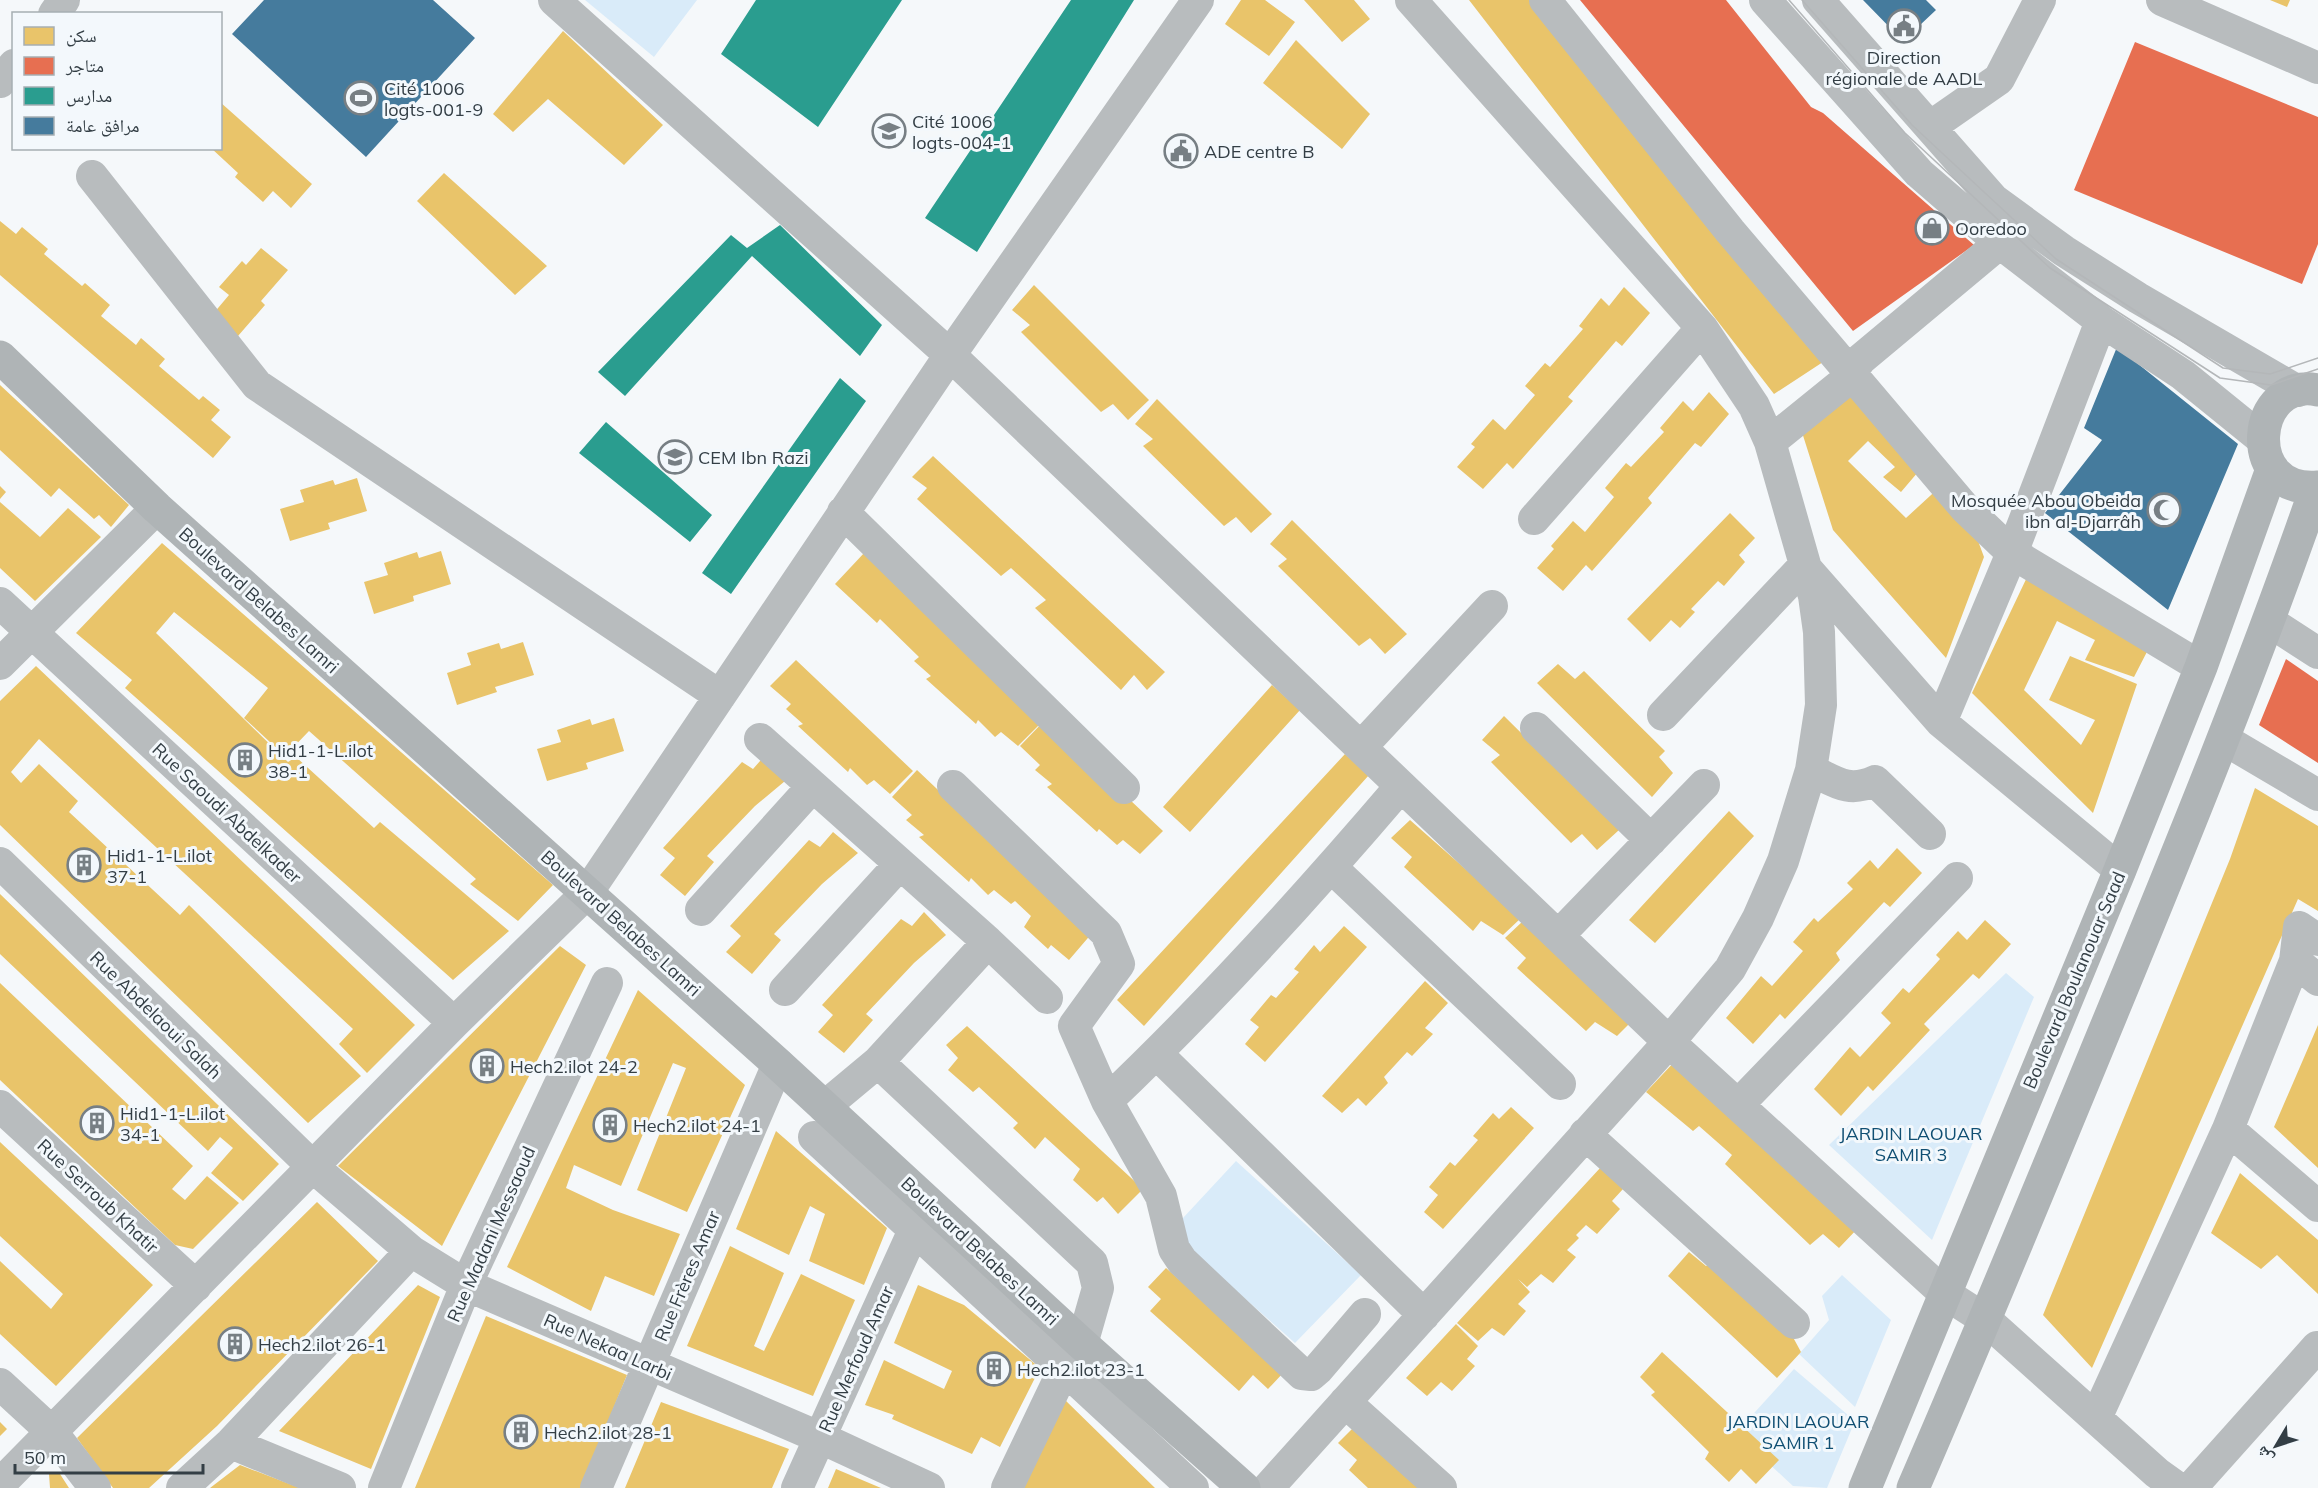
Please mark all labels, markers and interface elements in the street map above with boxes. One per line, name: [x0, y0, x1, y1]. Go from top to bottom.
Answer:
public building icon: Direction régionale de AADL: [1886, 8, 1922, 44]
legend: [12, 12, 222, 150]
text: سكن: [66, 24, 97, 47]
place label: Direction régionale de AADL: [1826, 46, 1983, 90]
text: متاجر: [65, 54, 104, 77]
place label: Cité 1006 logts-001-9: [384, 77, 483, 121]
sports icon: Cité 1006 logts-001-9: [343, 80, 379, 116]
text: مدارس: [66, 84, 112, 107]
place label: Cité 1006 logts-004-1: [912, 110, 1011, 154]
school or university icon: Cité 1006 logts-004-1: [871, 113, 907, 149]
text: مرافق عامة: [66, 114, 140, 137]
public building icon: ADE centre B: [1163, 133, 1199, 169]
place label: ADE centre B: [1204, 140, 1314, 163]
shop icon: Ooredoo: [1914, 210, 1950, 246]
place label: Ooredoo: [1955, 217, 2027, 240]
school or university icon: CEM Ibn Razi: [657, 439, 693, 475]
place label: CEM Ibn Razi: [698, 446, 809, 469]
place label: Mosquée Abou Obeida ibn al-Djarrâh: [1951, 489, 2141, 533]
mosque icon: Mosquée Abou Obeida ibn al-Djarrâh: [2146, 492, 2182, 528]
street label: Boulevard Belabes Lamri: [174, 522, 344, 678]
street label: Rue Saoudi Abdelkader: [148, 738, 307, 888]
place label: Hid1-1-L.ilot 38-1: [268, 739, 373, 783]
building icon: Hid1-1-L.ilot 38-1: [227, 742, 263, 778]
place label: Hid1-1-L.ilot 37-1: [107, 844, 212, 888]
street label: Boulevard Belabes Lamri: [536, 845, 706, 1001]
building icon: Hid1-1-L.ilot 37-1: [66, 847, 102, 883]
street label: Boulevard Boulanouar Saad: [2018, 868, 2130, 1092]
street label: Rue Abdelaoui Salah: [85, 946, 227, 1084]
building icon: Hech2.ilot 24-2: [469, 1048, 505, 1084]
place label: Hech2.ilot 24-2: [510, 1055, 638, 1078]
place label: Hid1-1-L.ilot 34-1: [120, 1102, 225, 1146]
building icon: Hid1-1-L.ilot 34-1: [79, 1105, 115, 1141]
building icon: Hech2.ilot 24-1: [592, 1107, 628, 1143]
place label: Hech2.ilot 24-1: [633, 1114, 761, 1137]
park label: JARDIN LAOUAR SAMIR 3: [1840, 1122, 1982, 1166]
street label: Rue Serroub Khatir: [33, 1134, 164, 1258]
street label: Rue Madani Messaoud: [442, 1143, 540, 1325]
street label: Boulevard Belabes Lamri: [896, 1172, 1064, 1330]
street label: Rue Frères Amar: [649, 1207, 725, 1345]
street label: Rue Merfoud Amar: [813, 1282, 899, 1436]
street label: Rue Nekaa Larbi: [540, 1308, 676, 1386]
building icon: Hech2.ilot 26-1: [217, 1326, 253, 1362]
place label: Hech2.ilot 26-1: [258, 1333, 386, 1356]
building icon: Hech2.ilot 23-1: [976, 1351, 1012, 1387]
place label: Hech2.ilot 23-1: [1017, 1358, 1145, 1381]
park label: JARDIN LAOUAR SAMIR 1: [1727, 1410, 1869, 1454]
building icon: Hech2.ilot 28-1: [503, 1414, 539, 1450]
north arrow: [2246, 1416, 2306, 1476]
place label: Hech2.ilot 28-1: [544, 1421, 672, 1444]
scale bar: [15, 1437, 202, 1475]
text: ش: [2251, 1443, 2277, 1468]
text: 50 m: [24, 1446, 66, 1469]

